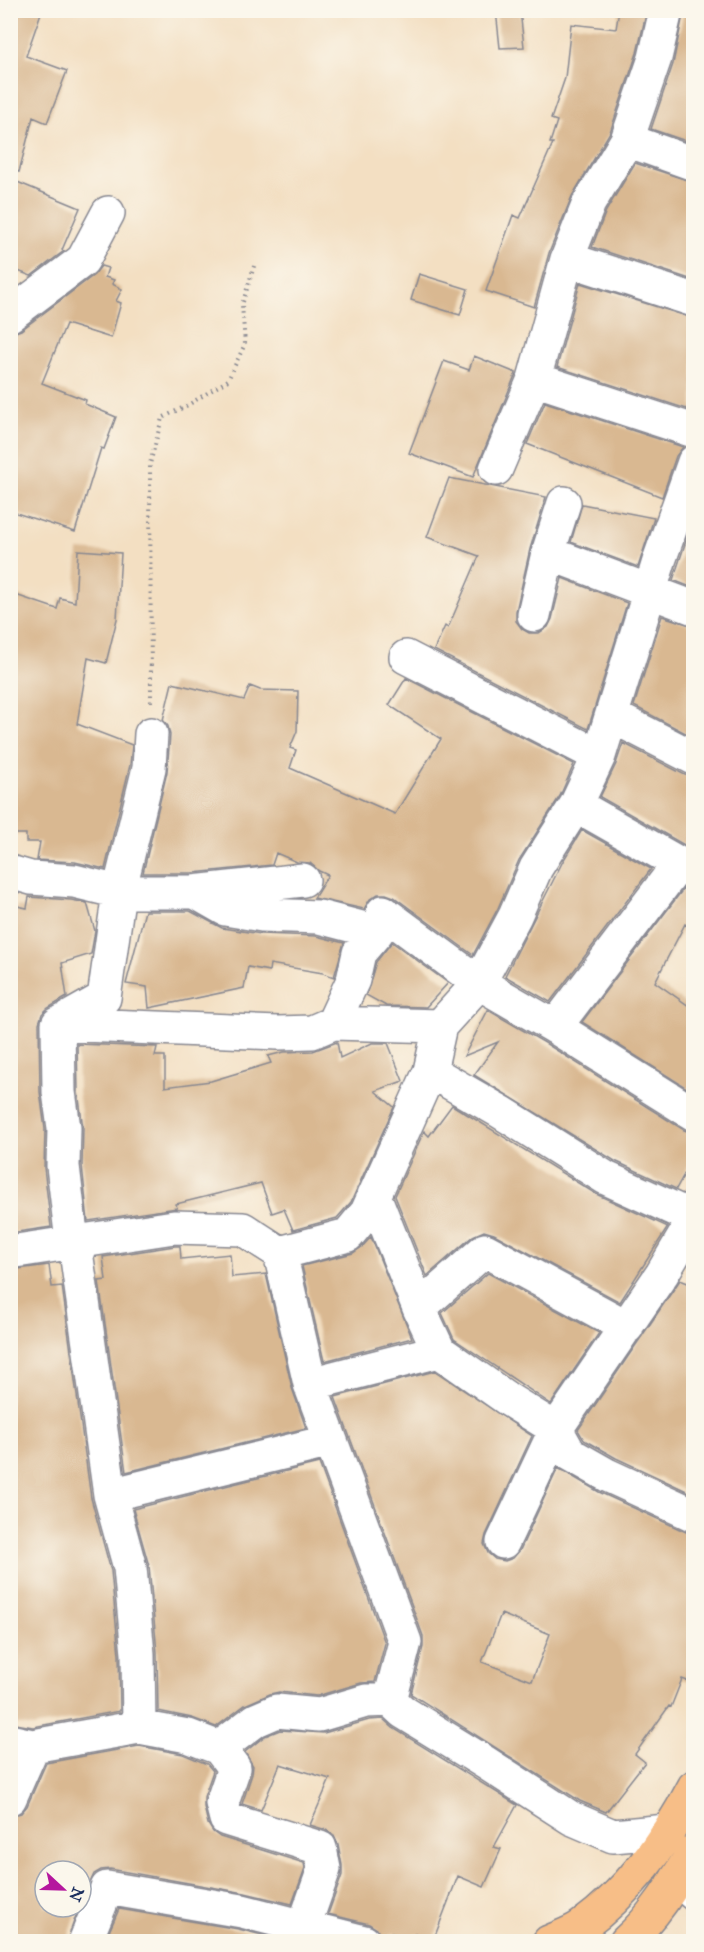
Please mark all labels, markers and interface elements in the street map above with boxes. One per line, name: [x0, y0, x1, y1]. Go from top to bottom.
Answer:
north arrow: [33, 1859, 93, 1919]
text: N: [65, 1885, 88, 1905]

